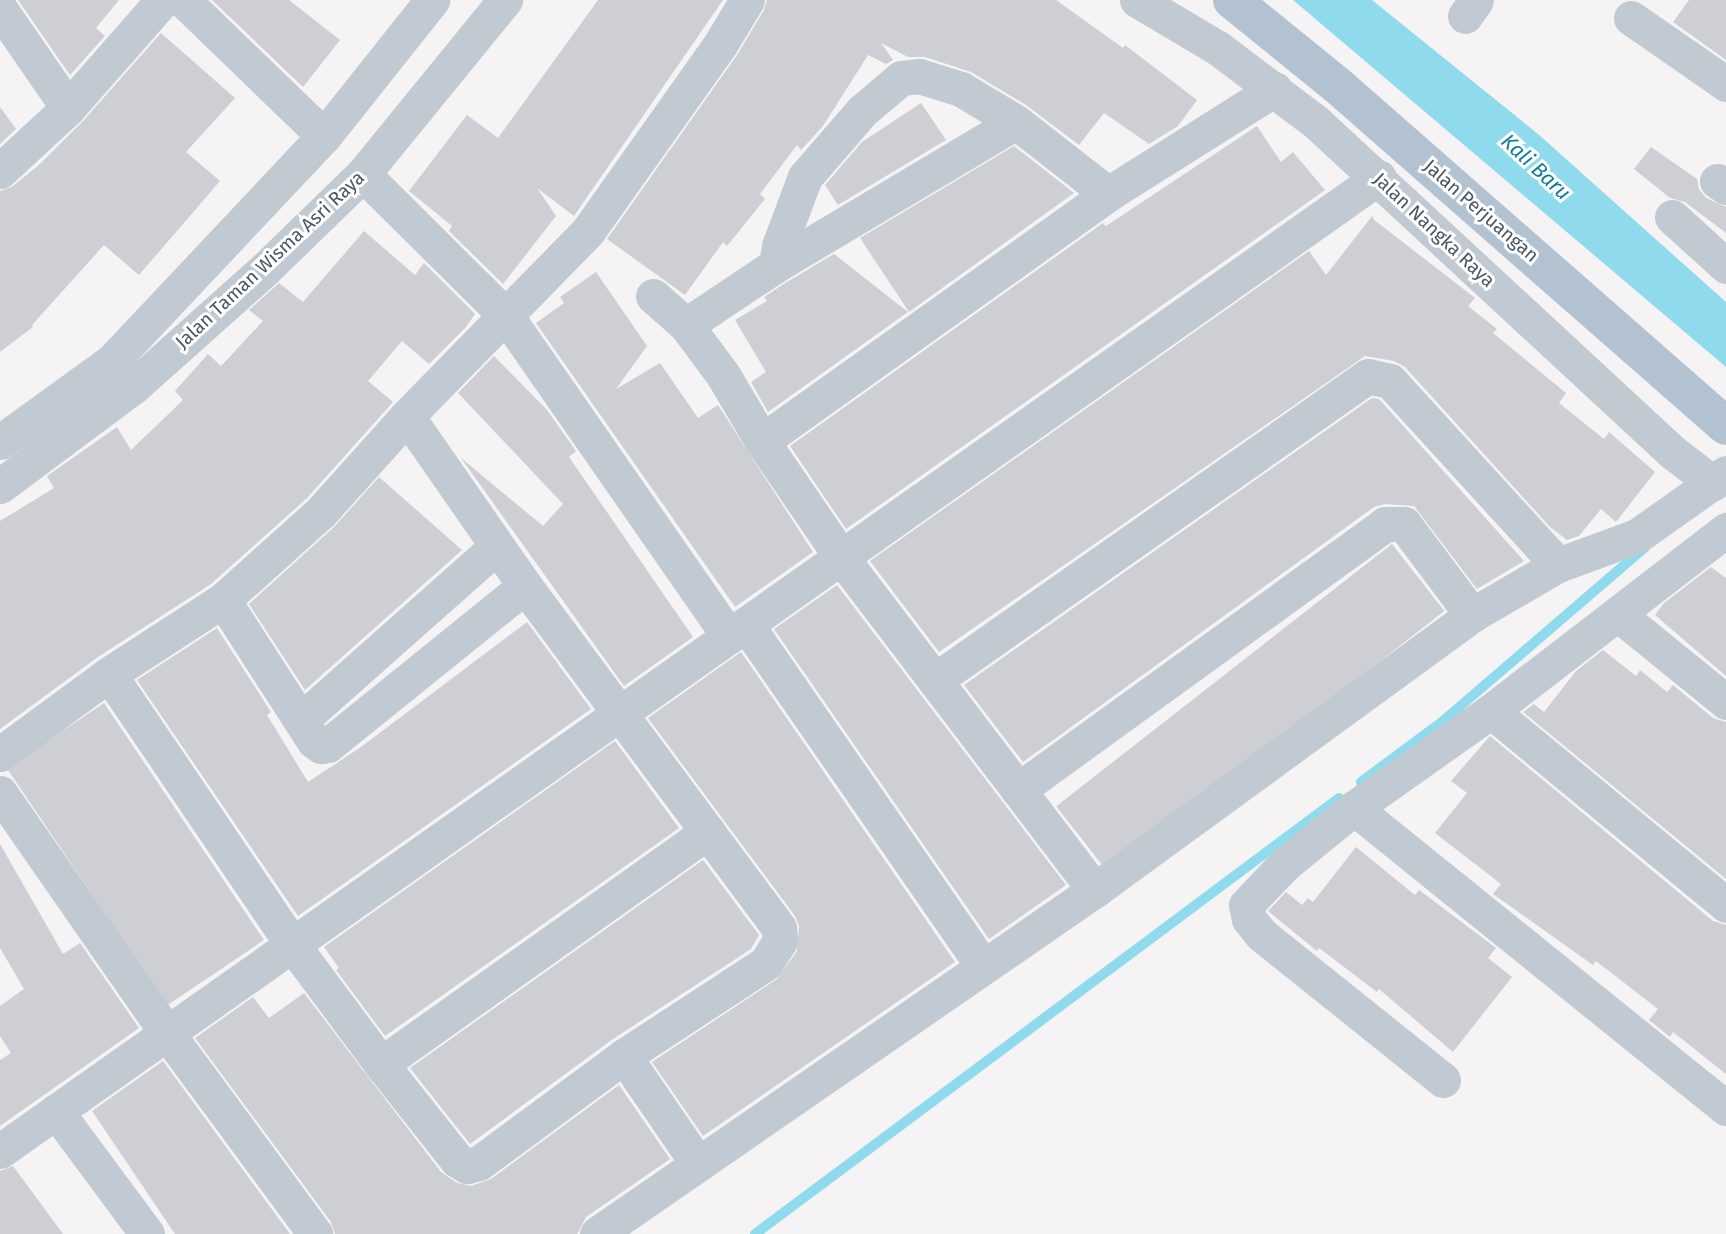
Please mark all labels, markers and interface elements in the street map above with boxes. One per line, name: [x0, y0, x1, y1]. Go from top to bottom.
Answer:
water label: Kali Baru: [1496, 128, 1576, 206]
street label: Jalan Perjuangan: [1419, 155, 1543, 267]
street label: Jalan Taman Wisma Asri Raya: [171, 167, 369, 353]
street label: Jalan Nangka Raya: [1369, 168, 1499, 292]

